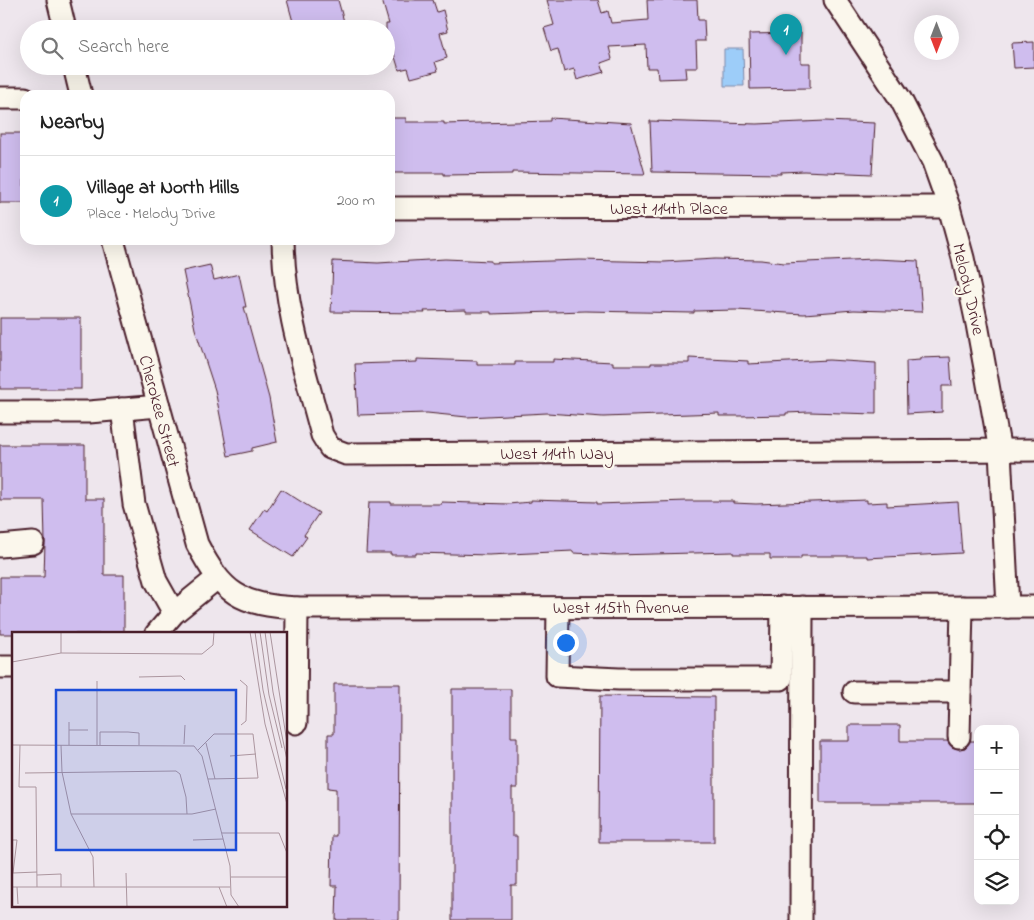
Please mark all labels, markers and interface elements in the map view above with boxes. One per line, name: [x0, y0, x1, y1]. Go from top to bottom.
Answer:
pin: 1: [770, 14, 802, 55]
north arrow: [914, 15, 959, 60]
search box: [20, 20, 395, 75]
icon: search: [38, 34, 66, 62]
text: Search here: [78, 34, 169, 61]
text: Nearby: [40, 108, 104, 138]
text: Village at North Hills: [87, 175, 239, 202]
text: 1: [53, 189, 59, 213]
text: 200 m: [337, 189, 375, 213]
street label: West 114th Place: [610, 197, 729, 223]
text: Place · Melody Drive: [87, 202, 216, 226]
street label: Melody Drive: [944, 241, 990, 339]
street label: Cherokee Street: [131, 353, 185, 470]
street label: West 114th Way: [500, 442, 614, 468]
street label: West 115th Avenue: [553, 596, 690, 622]
your location: [553, 630, 579, 656]
inset map: [12, 632, 288, 908]
map controls: [974, 725, 1019, 905]
button: +: [974, 725, 1019, 770]
button: −: [974, 770, 1019, 815]
button: locate: [974, 815, 1019, 860]
button: layers: [974, 860, 1019, 905]

